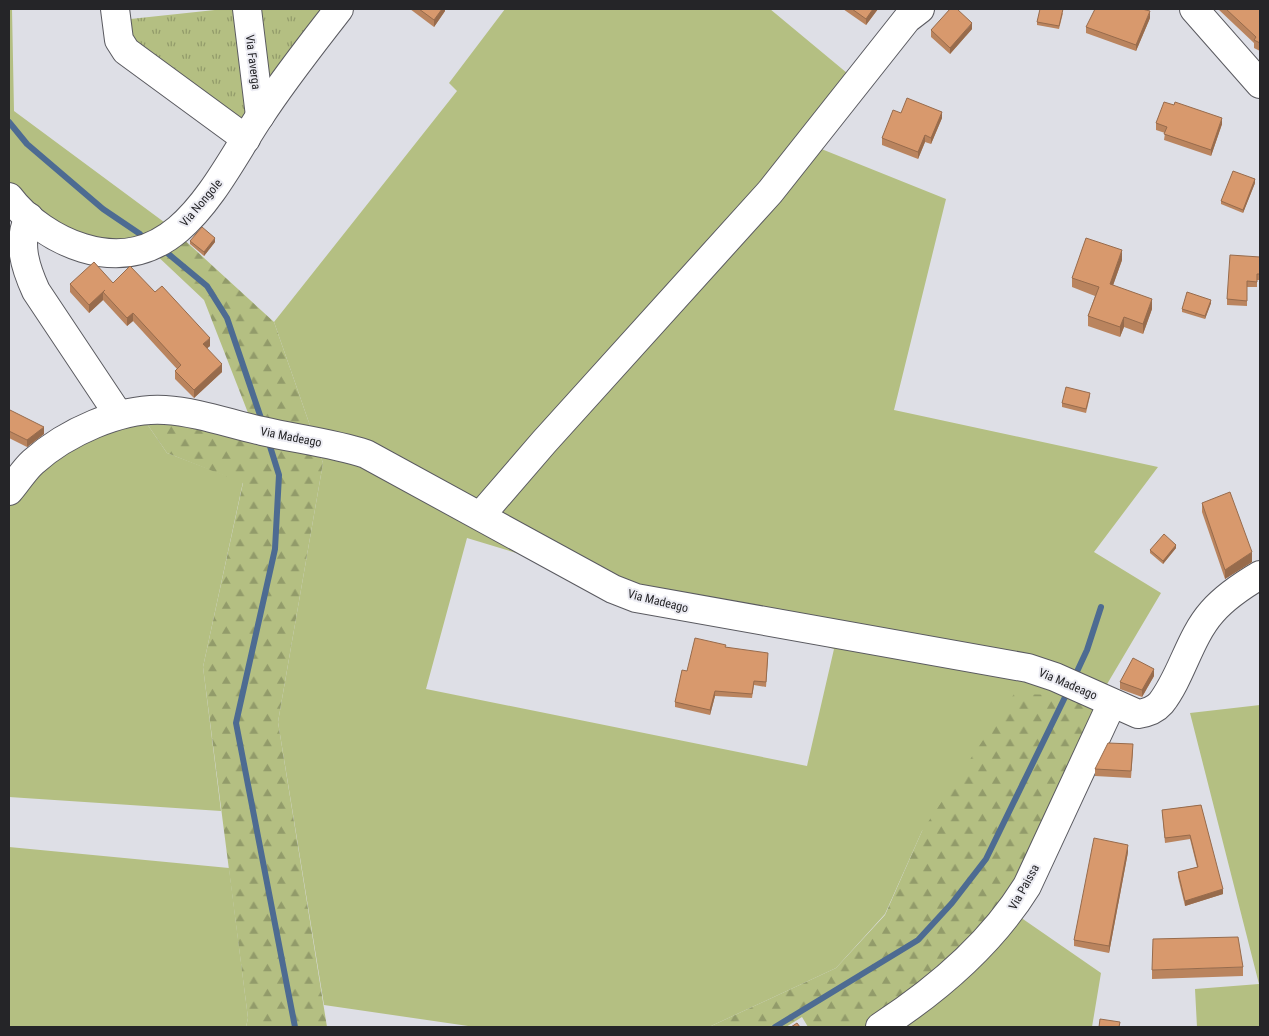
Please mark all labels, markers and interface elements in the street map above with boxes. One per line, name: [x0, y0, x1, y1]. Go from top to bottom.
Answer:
street label: Via Faverga: [243, 34, 263, 90]
street label: Via Nongole: [177, 176, 225, 230]
street label: Via Madeago: [259, 424, 323, 450]
street label: Via Madeago: [626, 587, 690, 615]
street label: Via Madeago: [1037, 665, 1099, 703]
street label: Via Paissa: [1006, 862, 1042, 912]

